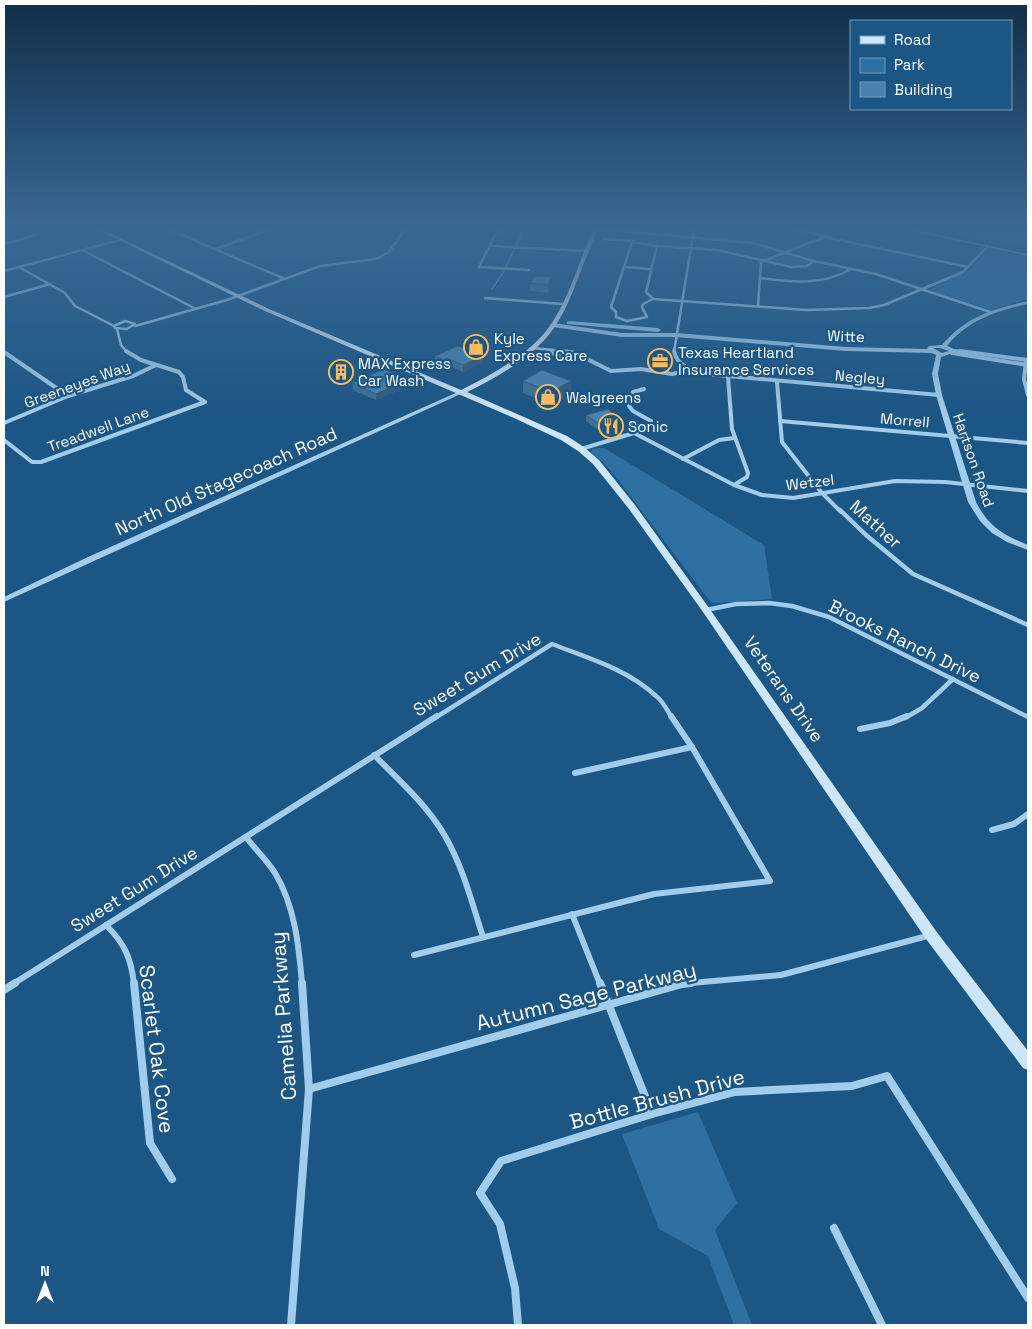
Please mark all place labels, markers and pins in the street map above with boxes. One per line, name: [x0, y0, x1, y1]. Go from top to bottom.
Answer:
place label: Kyle Express Care: [494, 329, 588, 365]
shop icon: Kyle Express Care: [463, 334, 489, 360]
place label: Texas Heartland Insurance Services: [678, 343, 814, 379]
office icon: Texas Heartland Insurance Services: [647, 348, 673, 374]
place label: MAX Express Car Wash: [358, 354, 451, 390]
building icon: MAX Express Car Wash: [328, 359, 354, 385]
shop icon: Walgreens: [535, 384, 561, 410]
place label: Walgreens: [566, 388, 641, 407]
restaurant icon: Sonic: [598, 413, 624, 439]
place label: Sonic: [628, 417, 668, 436]

